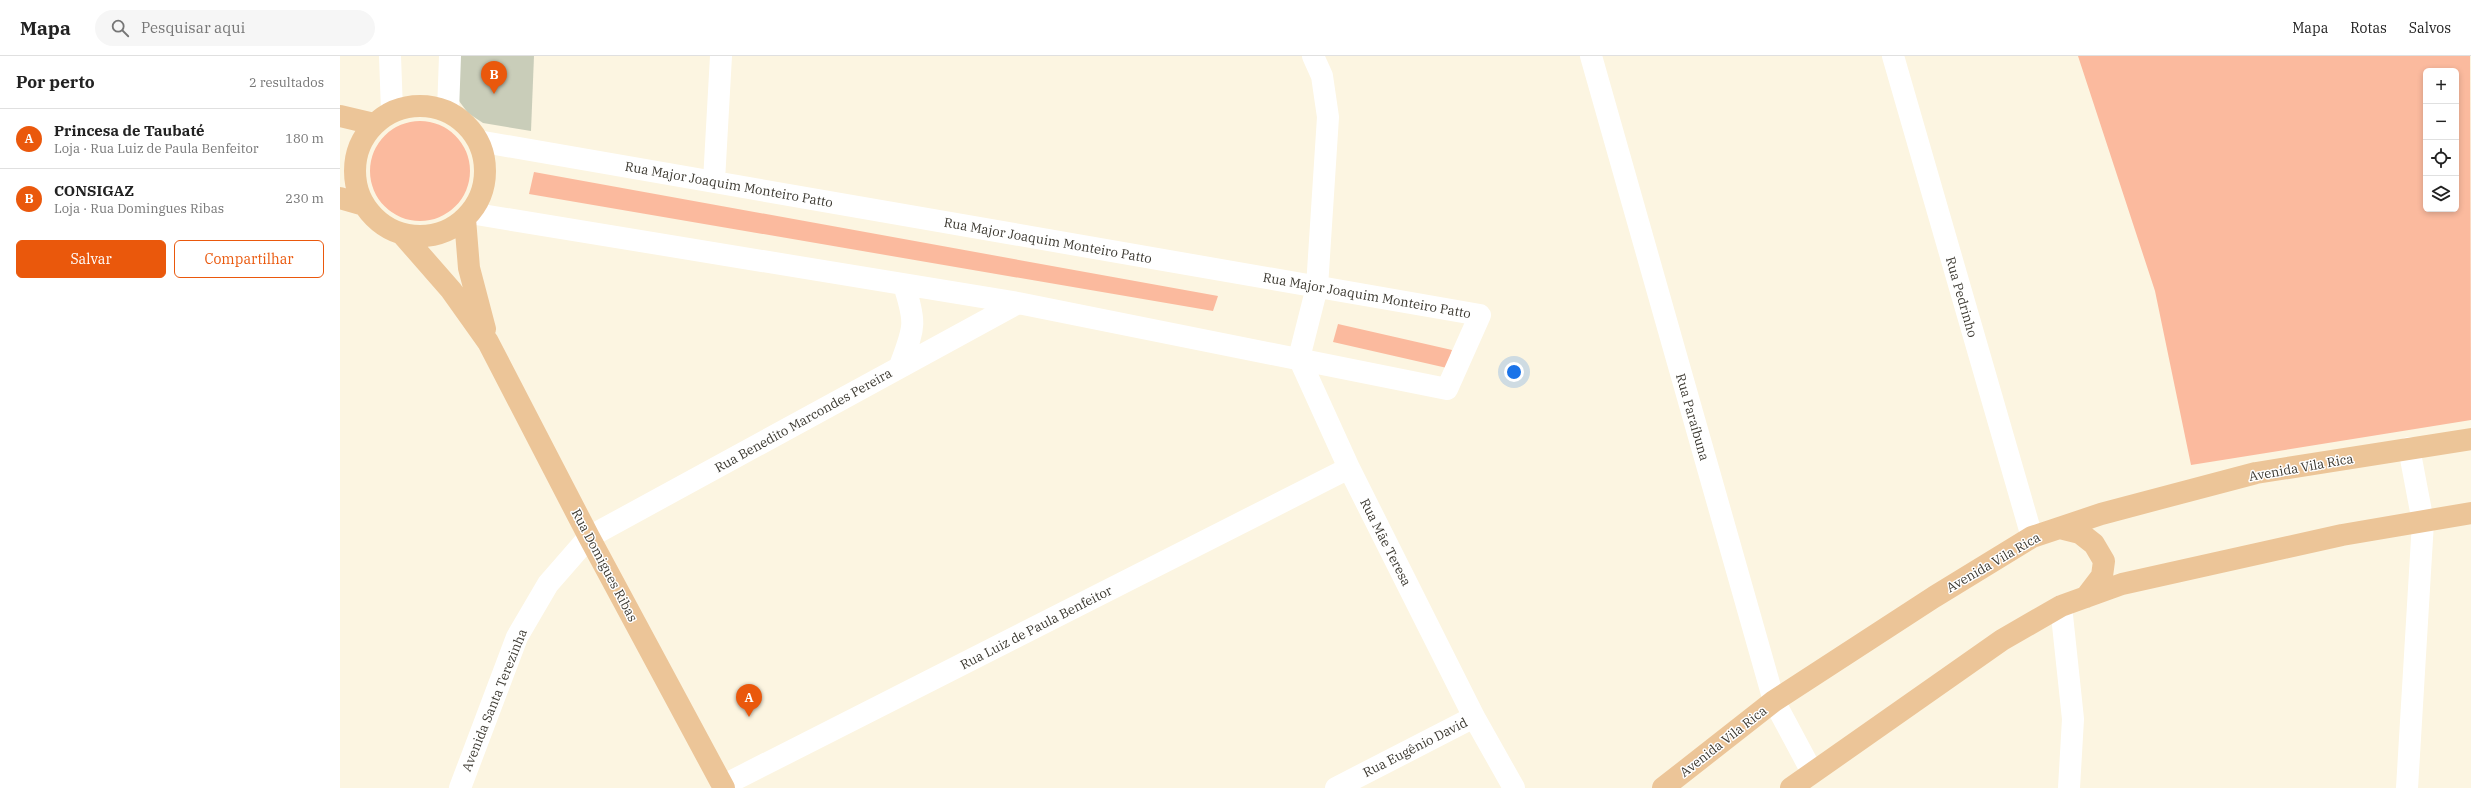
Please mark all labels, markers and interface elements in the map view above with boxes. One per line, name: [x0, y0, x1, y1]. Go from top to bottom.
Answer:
search box: [95, 10, 375, 46]
text: Mapa: [20, 16, 71, 40]
icon: search: [109, 17, 131, 39]
text: Pesquisar aqui: [141, 18, 245, 37]
text: Mapa: [2292, 19, 2328, 37]
text: Rotas: [2350, 19, 2387, 37]
text: Salvos: [2409, 19, 2451, 37]
pin: B: [481, 61, 507, 94]
map controls: [2423, 68, 2459, 212]
button: +: [2423, 68, 2459, 104]
text: Por perto: [16, 71, 95, 93]
text: 2 resultados: [249, 74, 324, 91]
button: −: [2423, 104, 2459, 140]
text: Princesa de Taubaté: [54, 121, 204, 140]
text: A: [24, 130, 34, 147]
text: 180 m: [285, 130, 324, 147]
text: Loja · Rua Luiz de Paula Benfeitor: [54, 140, 259, 157]
button: locate: [2423, 140, 2459, 176]
street label: Rua Major Joaquim Monteiro Patto: [624, 158, 834, 211]
button: layers: [2423, 176, 2459, 212]
text: CONSIGAZ: [54, 181, 134, 200]
text: B: [24, 190, 34, 207]
text: 230 m: [285, 190, 324, 207]
text: Loja · Rua Domingues Ribas: [54, 200, 224, 217]
street label: Rua Major Joaquim Monteiro Patto: [943, 214, 1153, 267]
button: Salvar: [16, 240, 166, 278]
button: Compartilhar: [174, 240, 324, 278]
street label: Rua Pedrinho: [1942, 255, 1981, 340]
street label: Rua Major Joaquim Monteiro Patto: [1262, 269, 1472, 322]
your location: [1504, 362, 1524, 382]
street label: Rua Benedito Marcondes Pereira: [712, 365, 895, 476]
street label: Rua Paraíbuna: [1672, 372, 1713, 463]
street label: Avenida Vila Rica: [2247, 450, 2355, 485]
street label: Rua Mãe Teresa: [1356, 495, 1415, 589]
street label: Rua Domigues Ribas: [568, 506, 642, 625]
street label: Avenida Vila Rica: [1943, 529, 2043, 596]
street label: Rua Luiz de Paula Benfeitor: [957, 582, 1115, 673]
street label: Avenida Santa Terezinha: [458, 626, 531, 774]
pin: A: [736, 684, 762, 717]
street label: Avenida Vila Rica: [1676, 702, 1770, 781]
street label: Rua Eugênio David: [1360, 714, 1470, 781]

